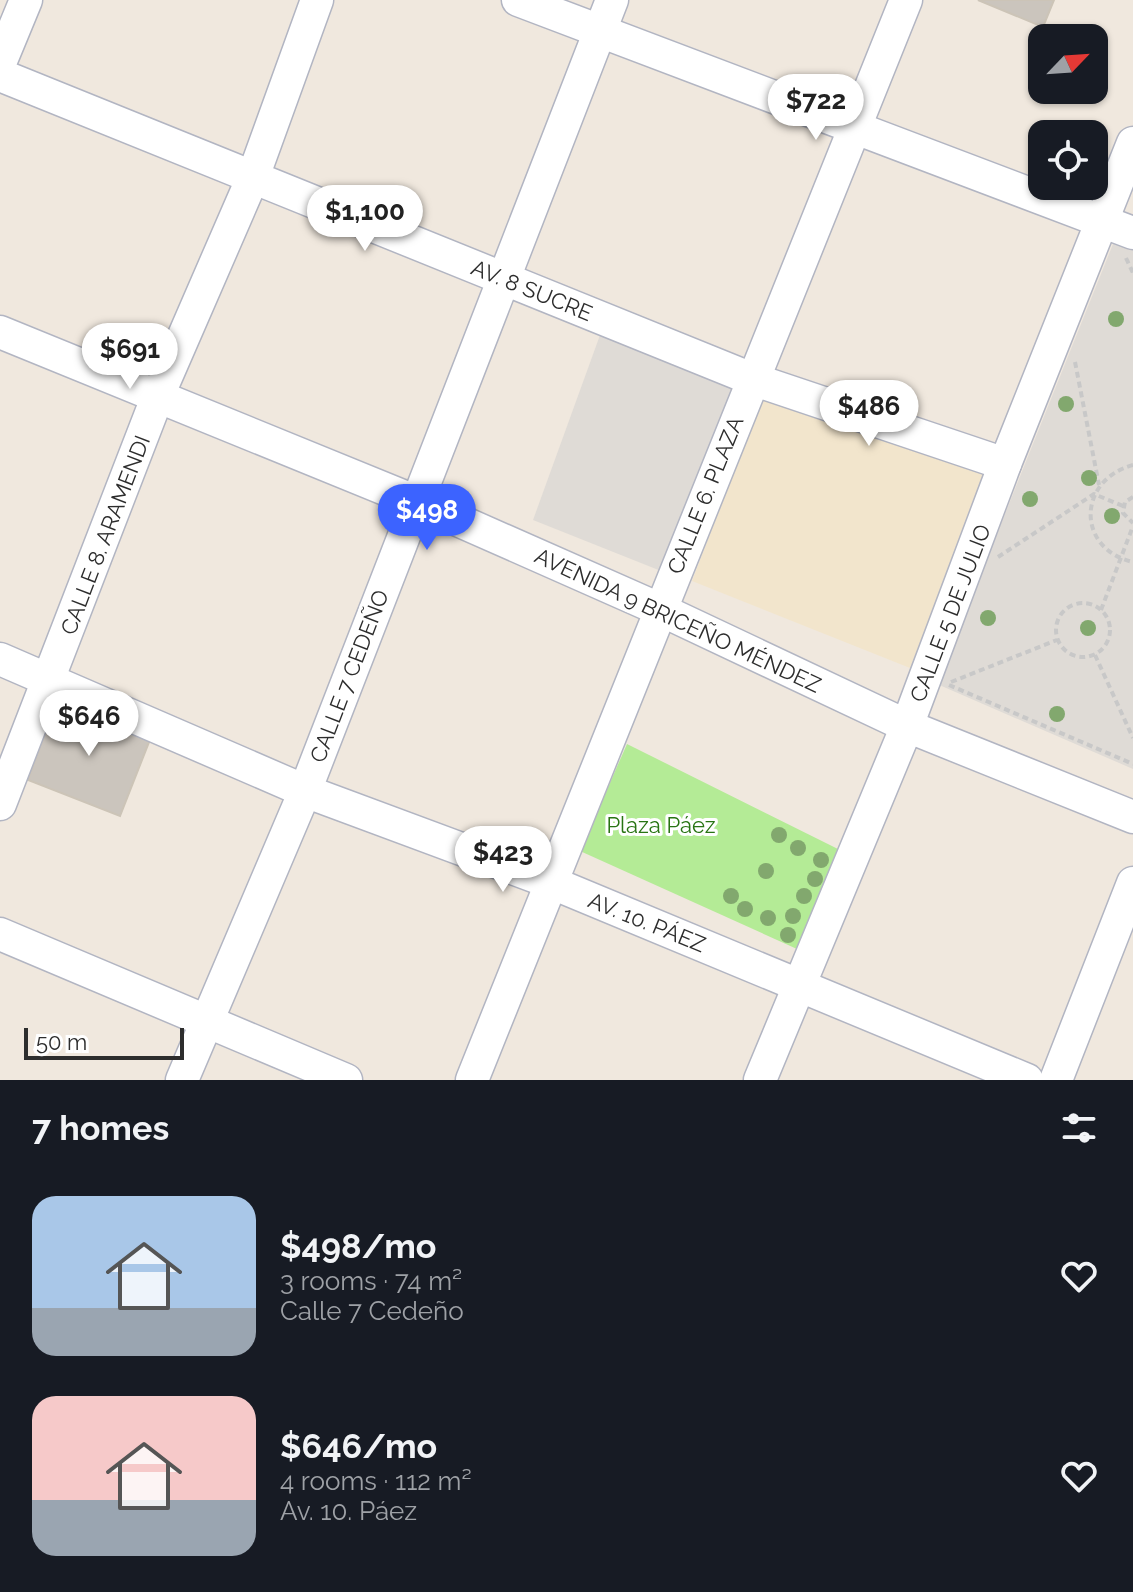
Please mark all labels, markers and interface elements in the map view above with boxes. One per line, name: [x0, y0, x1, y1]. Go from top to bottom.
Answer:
north arrow: [1028, 24, 1108, 104]
map controls: [1028, 24, 1108, 200]
pin: $722: [769, 74, 863, 142]
text: $722: [786, 85, 846, 115]
button: locate: [1028, 120, 1108, 200]
pin: $1,100: [300, 185, 430, 253]
text: $1,100: [325, 196, 405, 226]
street label: AV. 8 SUCRE: [468, 254, 596, 326]
pin: $691: [83, 323, 177, 391]
text: $691: [100, 334, 160, 364]
pin: $486: [822, 380, 916, 448]
text: $486: [838, 391, 900, 421]
street label: CALLE 6. PLAZA: [662, 412, 748, 578]
street label: CALLE 8. ARAMENDI: [55, 432, 155, 638]
pin: $498: [380, 484, 474, 552]
text: $498: [396, 495, 458, 525]
street label: CALLE 5 DE JULIO: [904, 521, 996, 705]
street label: AVENIDA 9 BRICEÑO MÉNDEZ: [531, 542, 825, 698]
street label: CALLE 7 CEDEÑO: [304, 586, 394, 766]
pin: $646: [42, 690, 136, 758]
text: $646: [58, 701, 120, 731]
park label: Plaza Páez: [606, 812, 716, 838]
pin: $423: [456, 826, 550, 894]
text: $423: [473, 837, 533, 867]
street label: AV. 10. PÁEZ: [585, 887, 710, 957]
scale bar: [24, 1024, 184, 1060]
text: 50 m: [36, 1029, 87, 1055]
icon: filters: [1057, 1106, 1101, 1150]
text: 7 homes: [32, 1108, 169, 1148]
text: $498/mo: [280, 1226, 436, 1266]
icon: home: [96, 1228, 192, 1324]
icon: heart: [1057, 1254, 1101, 1298]
text: 3 rooms · 74 m²: [280, 1266, 462, 1296]
text: Calle 7 Cedeño: [280, 1296, 464, 1326]
text: $646/mo: [280, 1426, 437, 1466]
icon: home: [96, 1428, 192, 1524]
icon: heart: [1057, 1454, 1101, 1498]
text: 4 rooms · 112 m²: [280, 1466, 472, 1496]
text: Av. 10. Páez: [280, 1496, 417, 1526]

